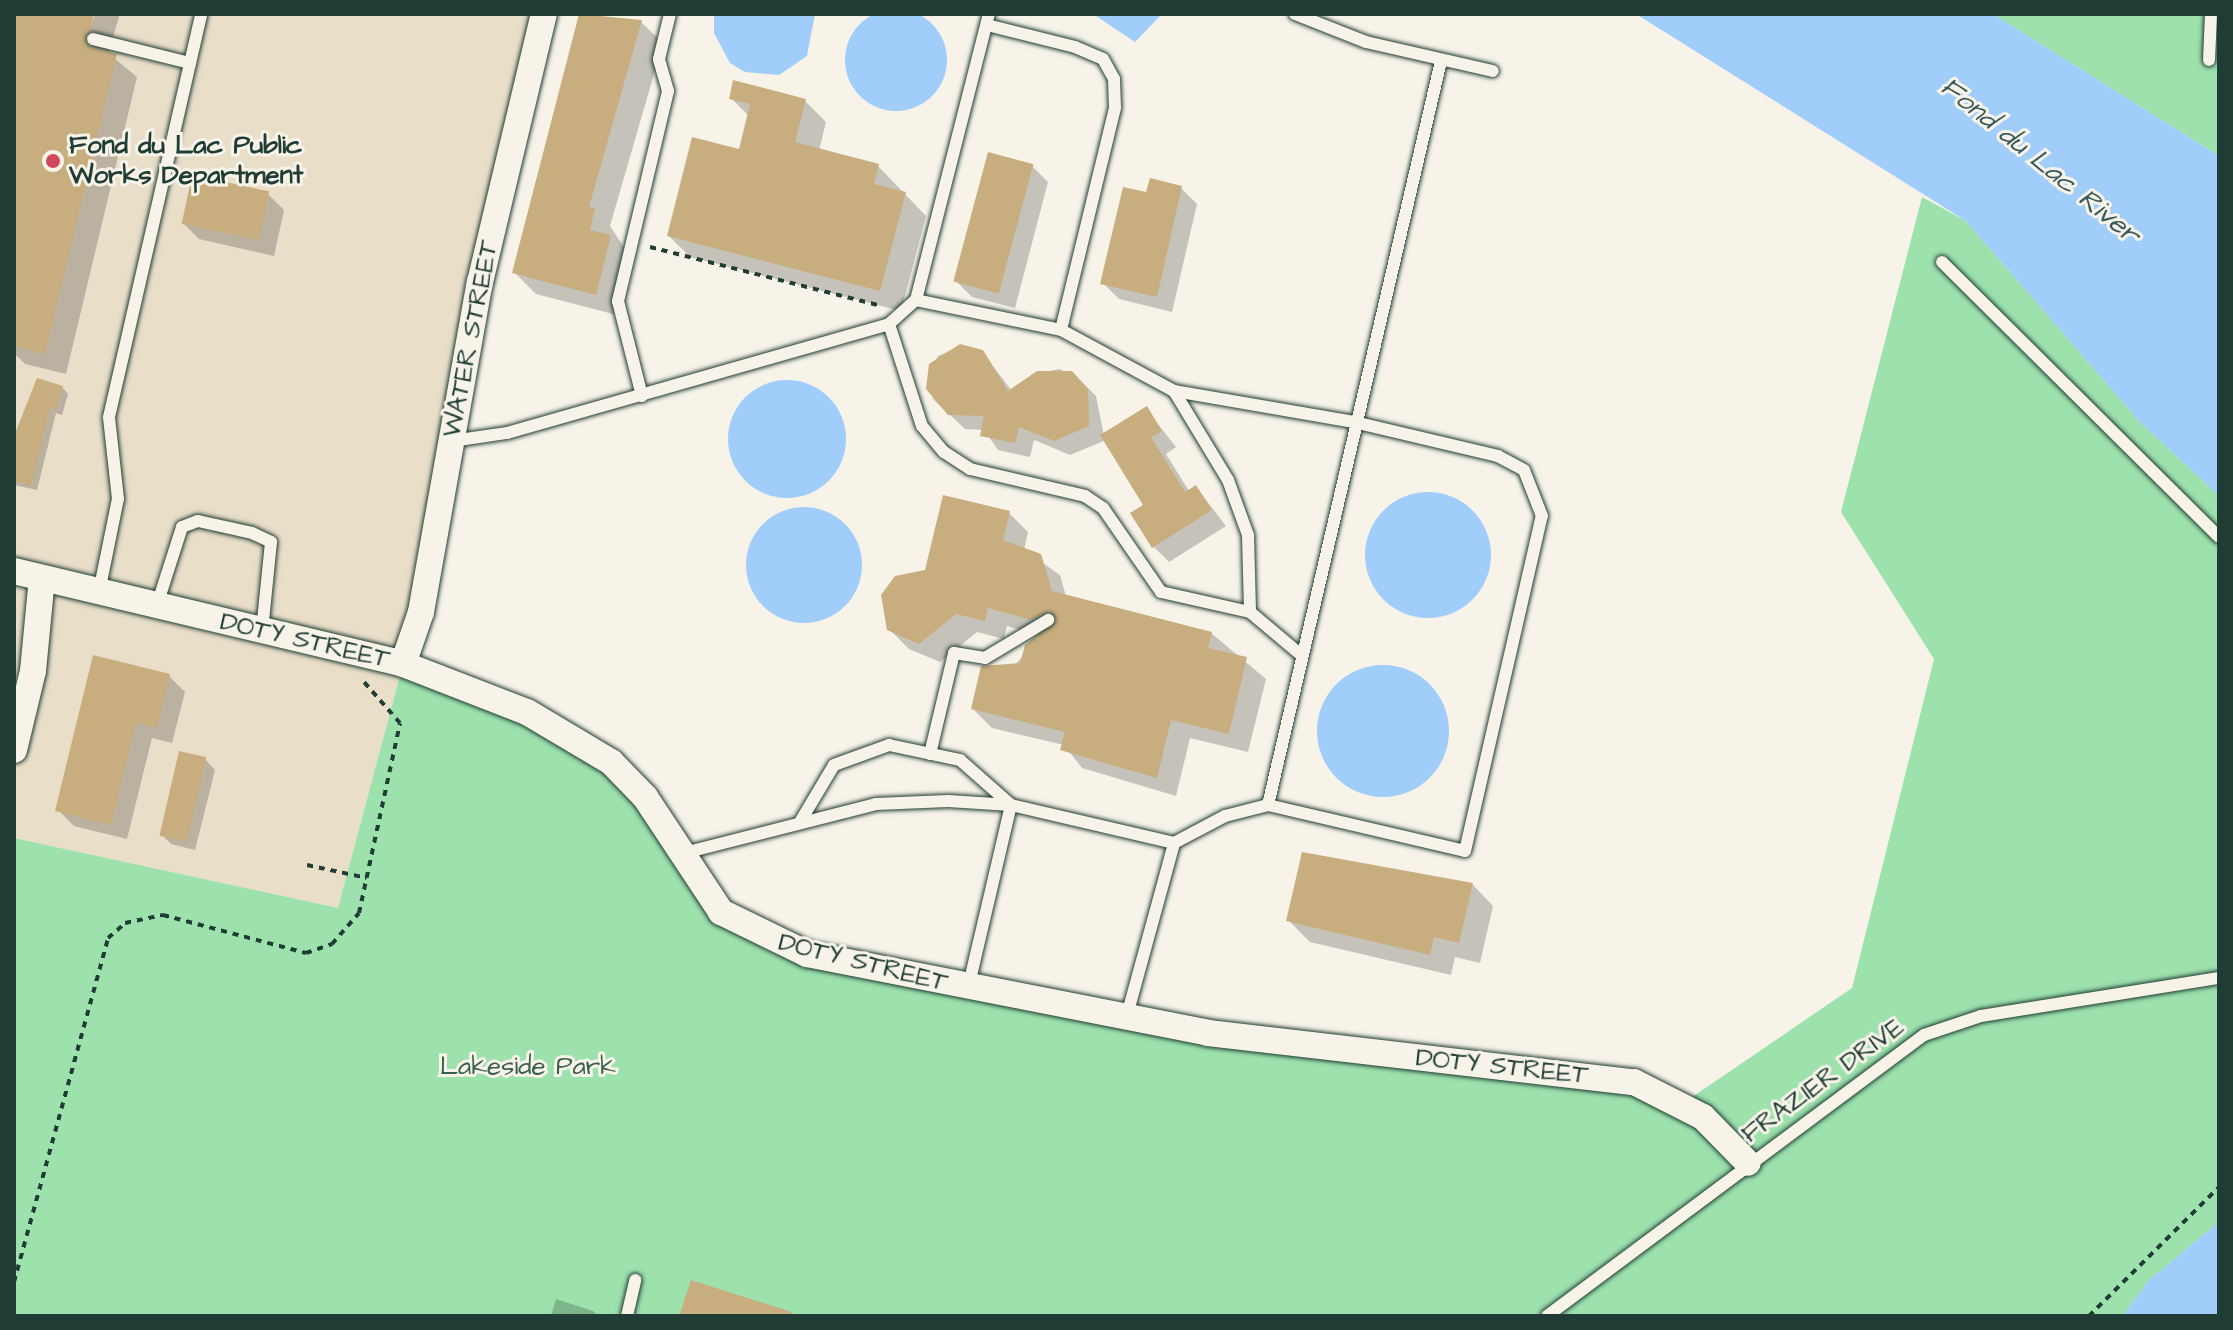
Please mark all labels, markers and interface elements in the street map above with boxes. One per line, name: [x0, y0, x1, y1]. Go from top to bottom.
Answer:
water label: Fond du Lac River: [1934, 70, 2146, 252]
place label: Fond du Lac Public Works Department: [69, 130, 303, 192]
marker: Fond du Lac Public Works Department: [44, 152, 62, 170]
street label: WATER STREET: [437, 238, 505, 440]
street label: DOTY STREET: [217, 606, 393, 676]
street label: DOTY STREET: [775, 927, 951, 999]
street label: FRAZIER DRIVE: [1736, 1012, 1910, 1150]
street label: DOTY STREET: [1414, 1042, 1590, 1092]
park label: Lakeside Park: [440, 1051, 616, 1083]

